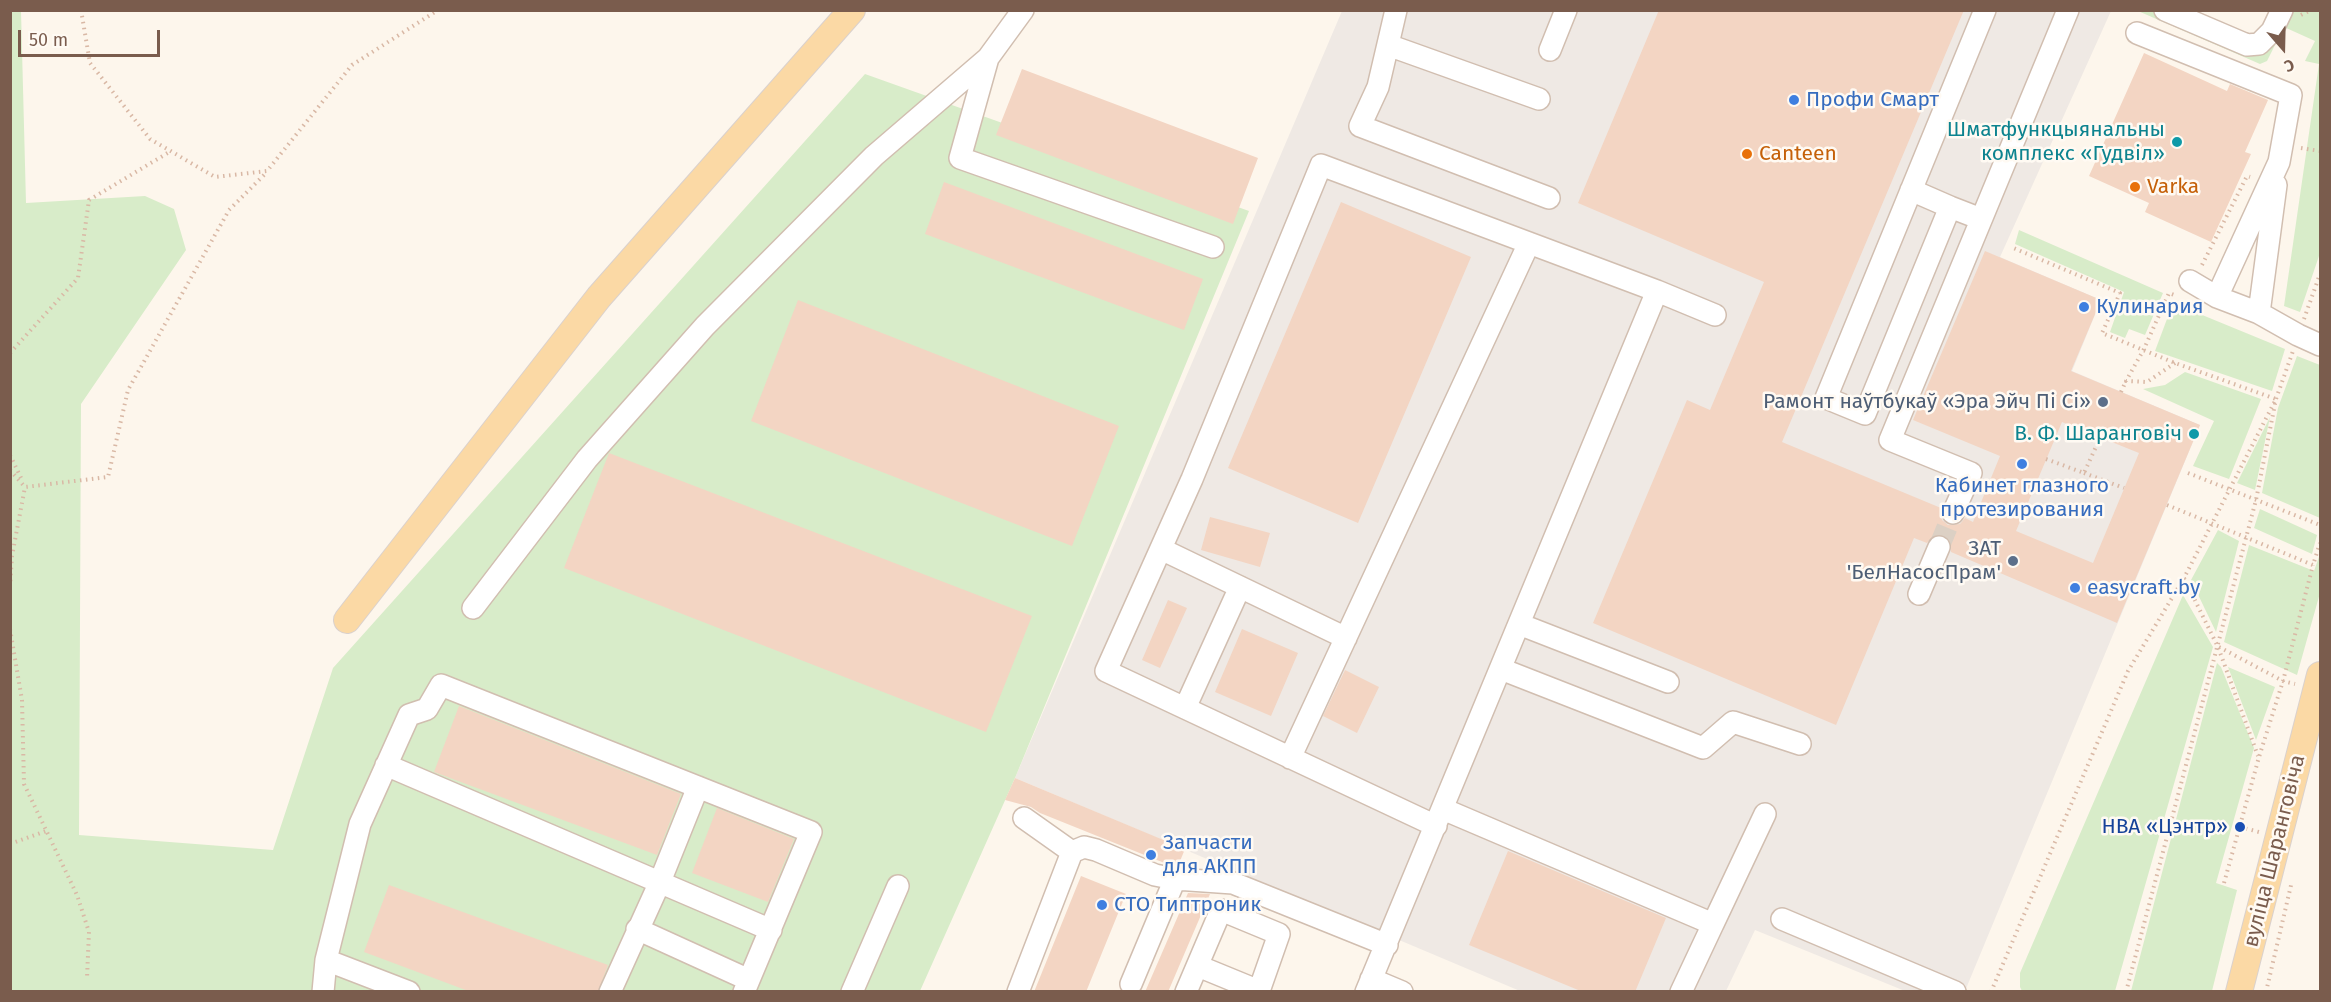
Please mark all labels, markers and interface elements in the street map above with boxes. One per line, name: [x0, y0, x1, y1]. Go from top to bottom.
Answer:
scale bar: [21, 18, 164, 56]
north arrow: [2253, 18, 2313, 78]
text: 50 m: [29, 29, 68, 51]
text: С: [2282, 55, 2297, 76]
place label: Профи Смарт: [1806, 87, 1939, 113]
marker: Профи Смарт: [1787, 93, 1801, 107]
place label: Шматфункцыянальны комплекс «Гудвіл»: [1947, 117, 2165, 167]
marker: Шматфункцыянальны комплекс «Гудвіл»: [2170, 135, 2184, 149]
place label: Canteen: [1759, 141, 1837, 167]
marker: Canteen: [1740, 147, 1754, 161]
place label: Varka: [2147, 174, 2199, 200]
marker: Varka: [2128, 180, 2142, 194]
place label: Кулинария: [2096, 294, 2203, 320]
marker: Кулинария: [2077, 300, 2091, 314]
place label: Рамонт наўтбукаў «Эра Эйч Пі Сі»: [1763, 389, 2091, 415]
marker: Рамонт наўтбукаў «Эра Эйч Пі Сі»: [2096, 395, 2110, 409]
place label: В. Ф. Шаранговіч: [2014, 421, 2182, 447]
marker: В. Ф. Шаранговіч: [2187, 427, 2201, 441]
marker: Кабинет глазного протезирования: [2015, 457, 2029, 471]
place label: Кабинет глазного протезирования: [1935, 473, 2109, 523]
place label: ЗАТ 'БелНасосПрам': [1847, 536, 2001, 586]
marker: ЗАТ 'БелНасосПрам': [2006, 554, 2020, 568]
place label: easycraft.by: [2087, 575, 2200, 601]
marker: easycraft.by: [2068, 581, 2082, 595]
street label: вуліца Шаранговіча: [2239, 752, 2311, 950]
place label: НВА «Цэнтр»: [2101, 814, 2228, 840]
marker: НВА «Цэнтр»: [2233, 820, 2247, 834]
place label: Запчасти для АКПП: [1163, 830, 1257, 880]
marker: Запчасти для АКПП: [1144, 848, 1158, 862]
place label: СТО Типтроник: [1114, 892, 1261, 918]
marker: СТО Типтроник: [1095, 898, 1109, 912]

